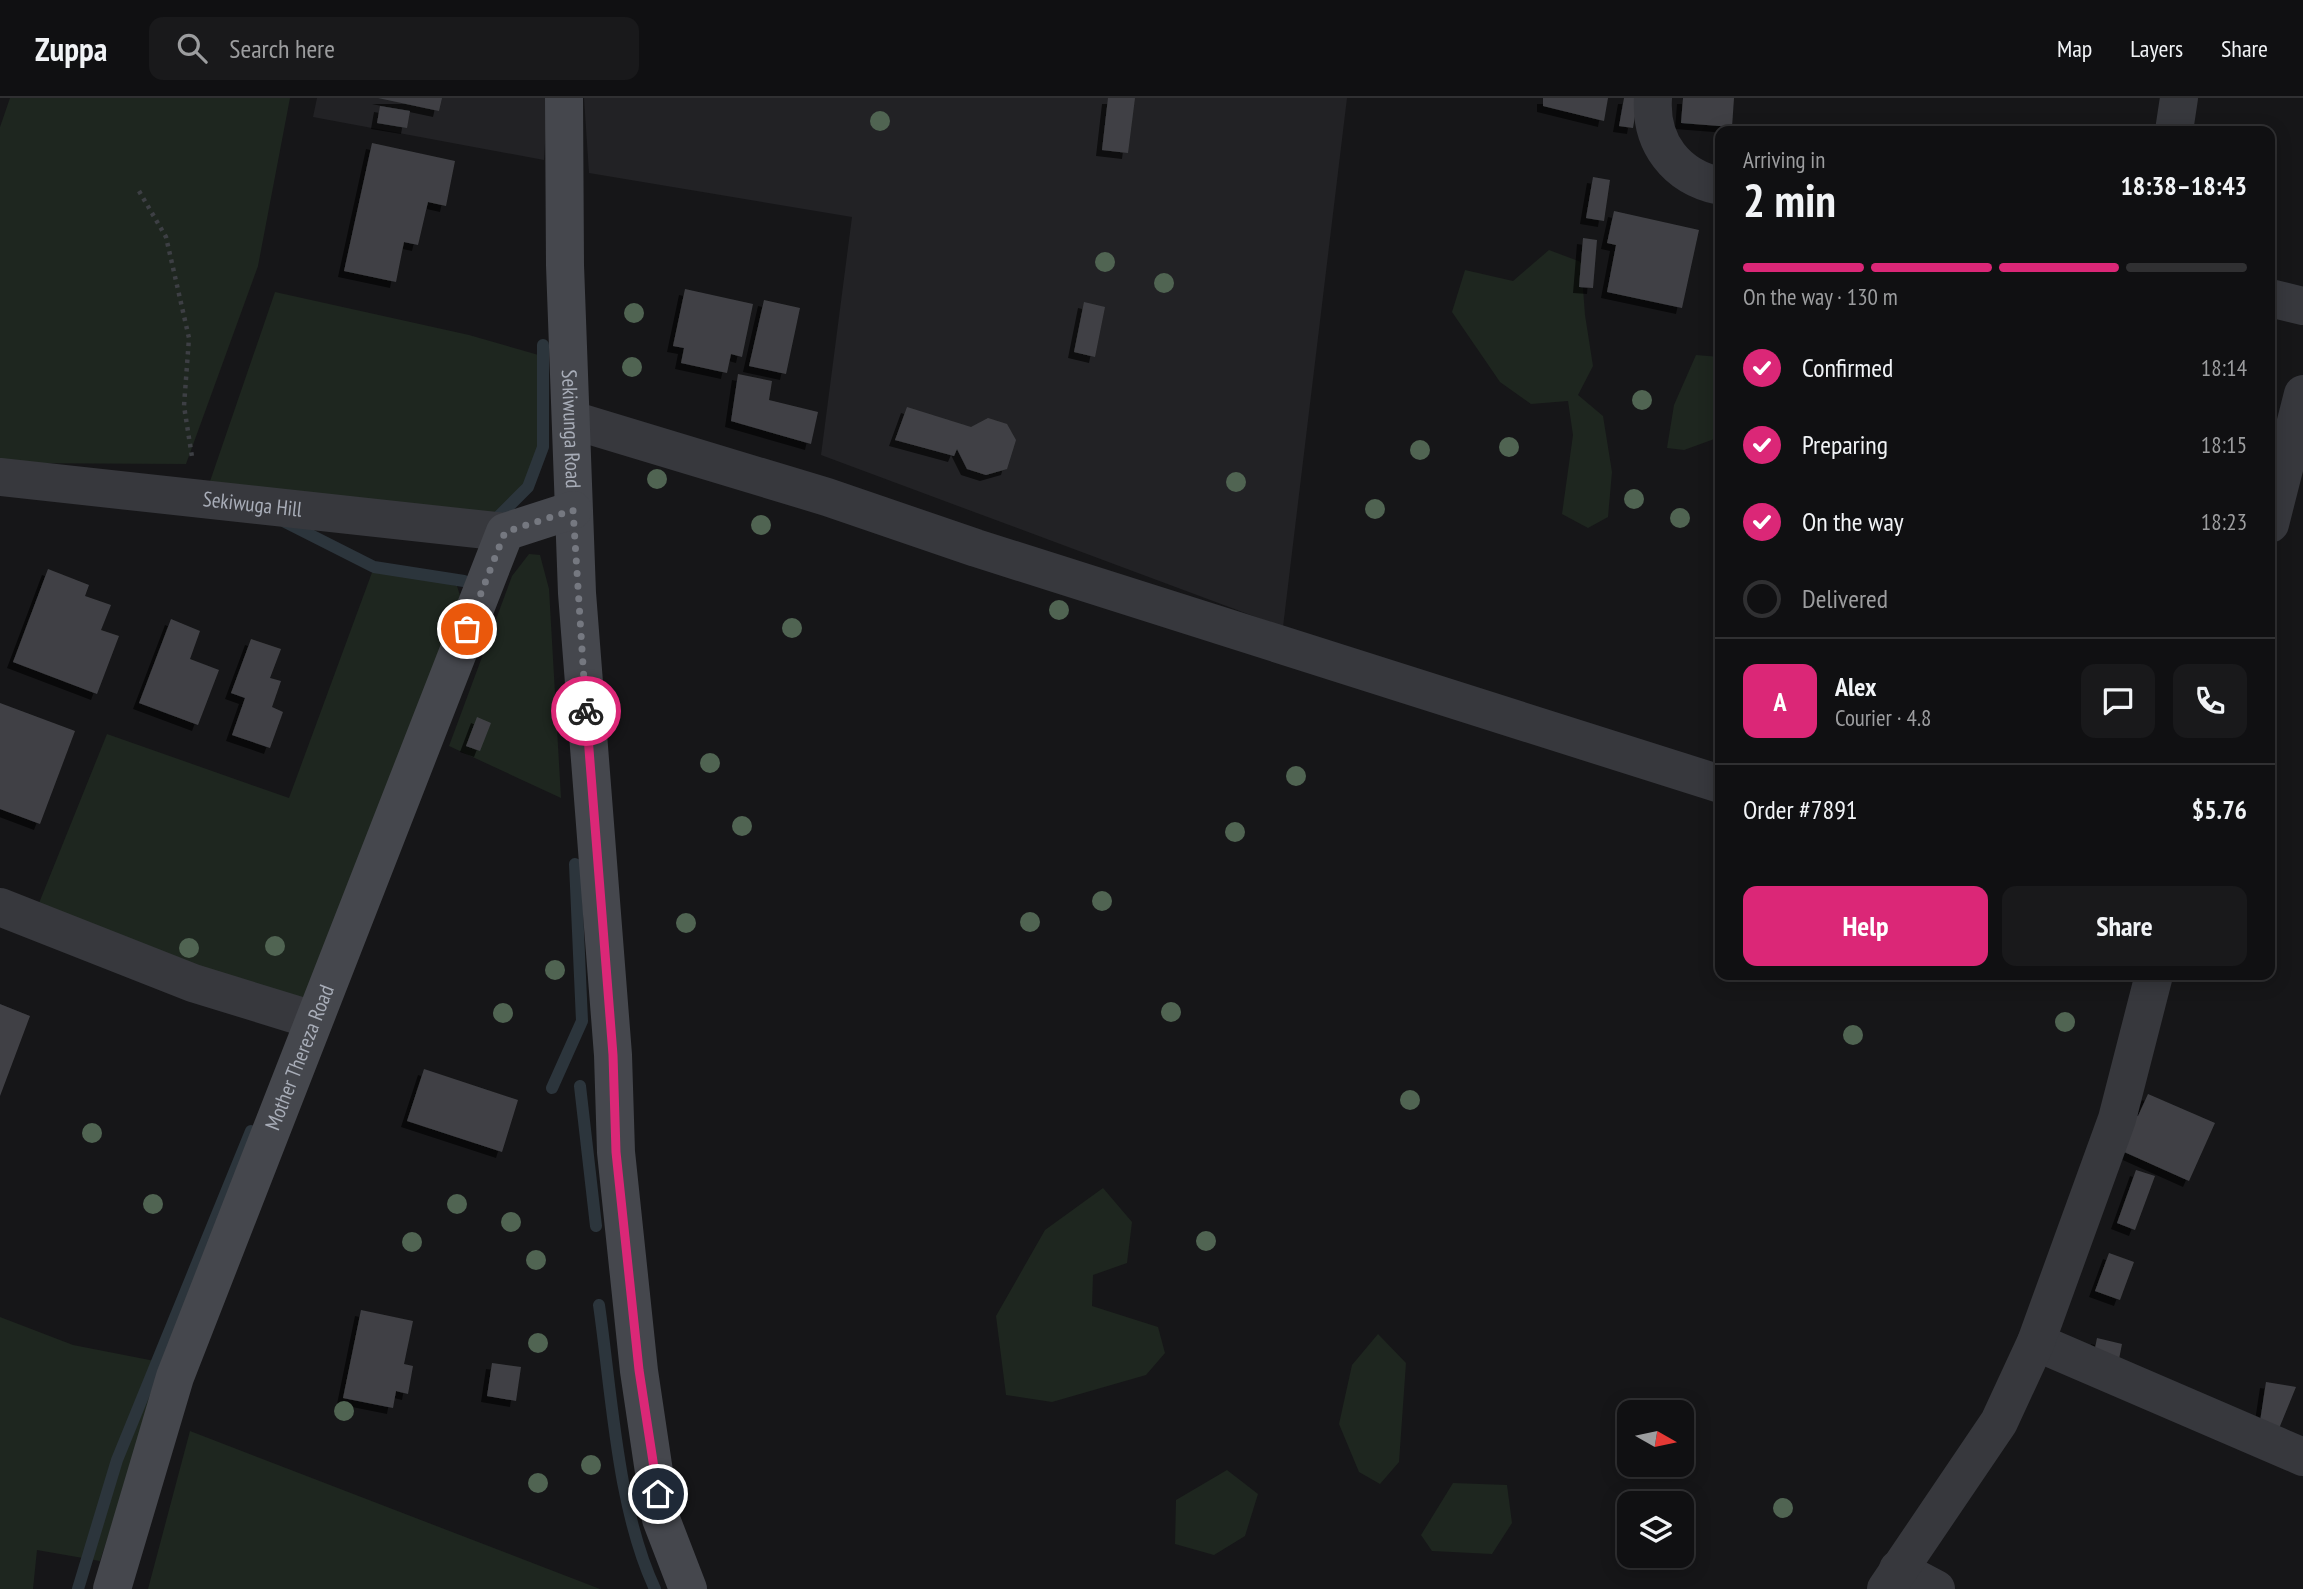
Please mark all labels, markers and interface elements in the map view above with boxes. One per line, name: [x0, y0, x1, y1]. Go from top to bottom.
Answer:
search box: [149, 17, 639, 80]
text: Zuppa: [35, 27, 107, 70]
icon: search: [173, 29, 211, 67]
text: Search here: [229, 32, 335, 65]
text: Map: [2057, 33, 2092, 64]
text: Layers: [2130, 33, 2183, 64]
text: Share: [2221, 33, 2268, 64]
text: Arriving in: [1743, 145, 1825, 174]
text: 18:38–18:43: [2120, 169, 2247, 202]
text: 2 min: [1743, 170, 1836, 230]
text: On the way · 130 m: [1743, 282, 1898, 311]
icon: check: [1743, 349, 1781, 387]
text: Confirmed: [1802, 351, 1893, 384]
text: 18:14: [2201, 353, 2247, 382]
street label: Sekiwunga Road: [556, 369, 587, 489]
icon: check: [1743, 426, 1781, 464]
text: Preparing: [1802, 428, 1888, 461]
text: 18:15: [2201, 430, 2247, 459]
street label: Sekiwuga Hill: [202, 485, 304, 523]
icon: check: [1743, 503, 1781, 541]
text: On the way: [1802, 505, 1904, 538]
text: 18:23: [2201, 507, 2247, 536]
text: Delivered: [1802, 582, 1888, 615]
pin: [437, 599, 497, 659]
icon: bag: [448, 610, 486, 648]
button: chat: [2081, 664, 2155, 738]
button: phone: [2173, 664, 2247, 738]
text: Alex: [1835, 670, 1876, 703]
courier: [551, 676, 621, 746]
text: A: [1773, 685, 1787, 718]
icon: bike: [567, 692, 605, 730]
text: Courier · 4.8: [1835, 703, 1931, 732]
text: Order #7891: [1743, 793, 1858, 826]
text: $5.76: [2192, 793, 2247, 826]
button: Help: [1743, 886, 1988, 966]
button: Share: [2002, 886, 2247, 966]
street label: Mother Thereza Road: [259, 981, 340, 1134]
north arrow: [1617, 1400, 1694, 1477]
map controls: [1617, 1400, 1694, 1568]
pin: [628, 1464, 688, 1524]
icon: home: [639, 1475, 677, 1513]
button: layers: [1617, 1491, 1694, 1568]

